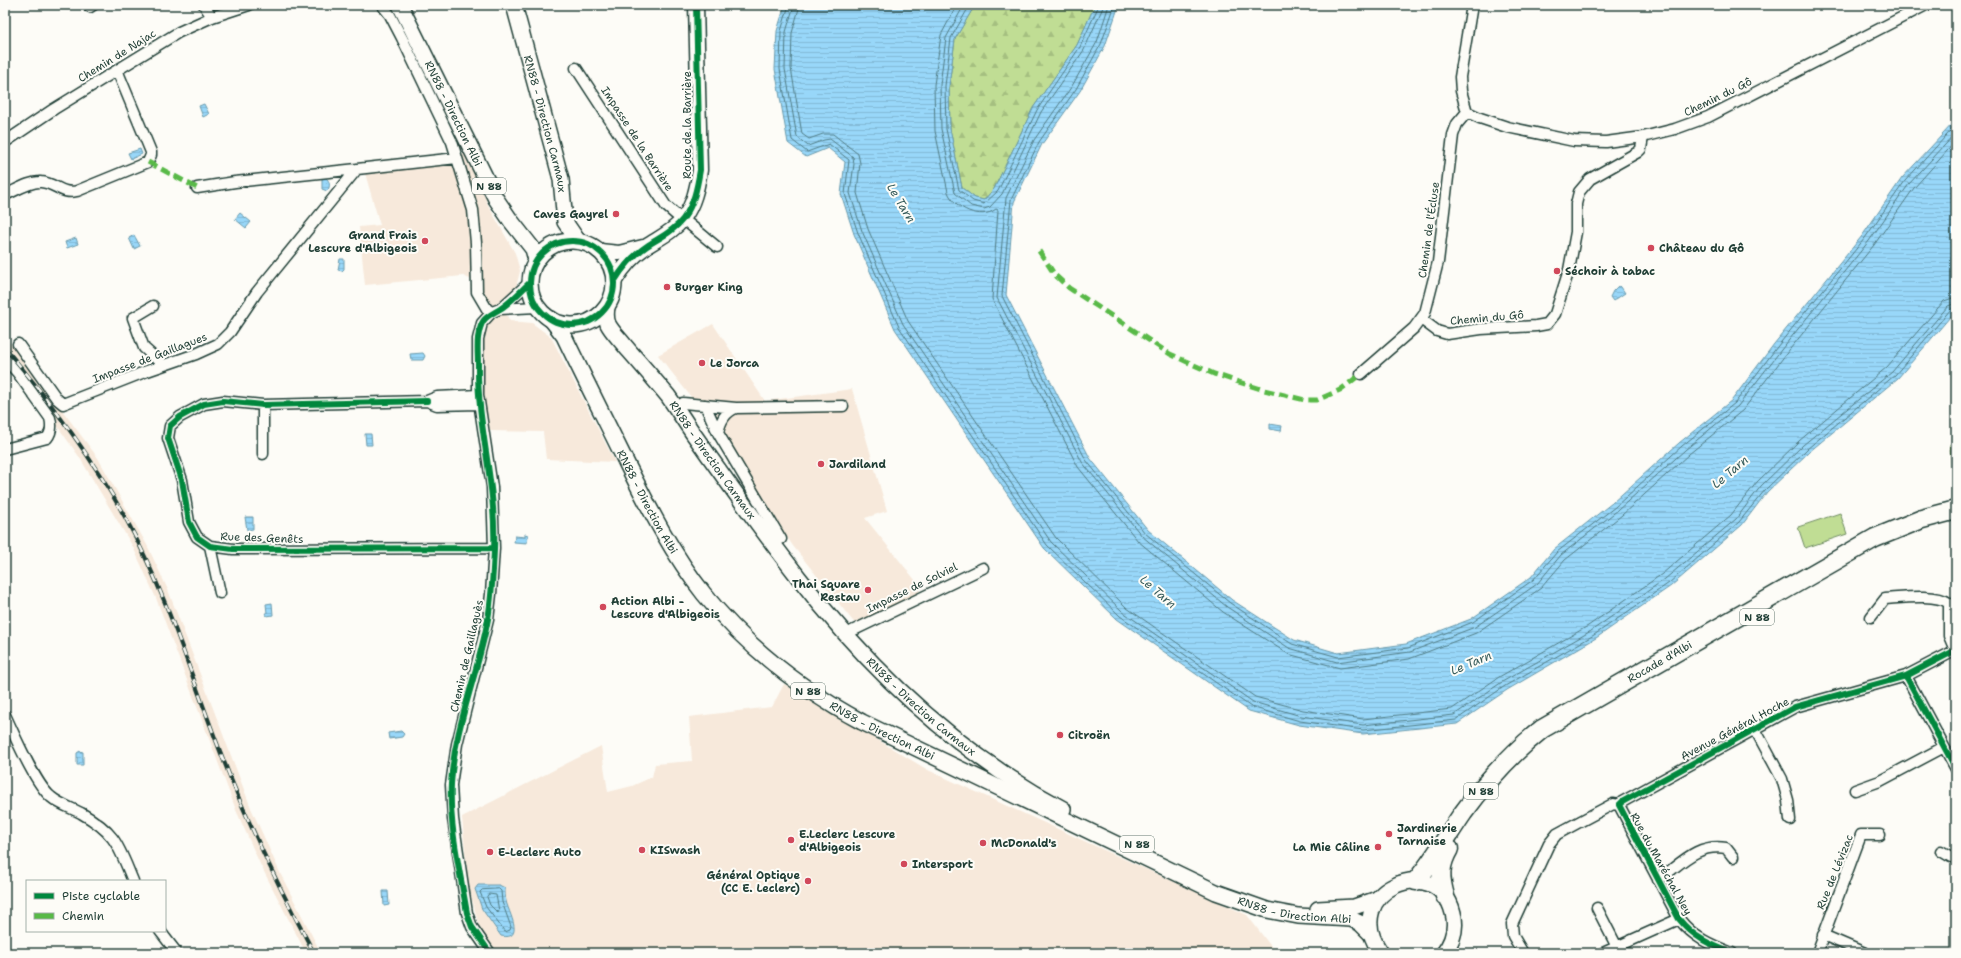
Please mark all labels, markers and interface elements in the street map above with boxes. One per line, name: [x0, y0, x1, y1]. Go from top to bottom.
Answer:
street label: Chemin de Najac: [75, 26, 159, 86]
street label: RN88 - Direction Carmaux: [520, 54, 570, 193]
street label: RN88 - Direction Albi: [421, 58, 486, 169]
street label: Route de la Barrière: [680, 71, 695, 179]
street label: Chemin du Gô: [1681, 74, 1755, 120]
street label: Impasse de la Barrière: [597, 84, 677, 194]
road number: N 88: [472, 178, 506, 194]
water label: Le Tarn: [883, 180, 919, 226]
street label: Chemin de l'Écluse: [1414, 181, 1443, 279]
place label: Caves Gayrel: [533, 207, 608, 222]
marker: Caves Gayrel: [611, 209, 621, 219]
place label: Grand Frais Lescure d'Albigeois: [308, 228, 417, 256]
marker: Grand Frais Lescure d'Albigeois: [420, 236, 430, 246]
place label: Château du Gô: [1659, 241, 1744, 256]
marker: Château du Gô: [1646, 243, 1656, 253]
place label: Séchoir à tabac: [1565, 264, 1655, 279]
marker: Séchoir à tabac: [1552, 266, 1562, 276]
place label: Burger King: [675, 280, 743, 295]
marker: Burger King: [662, 282, 672, 292]
street label: Chemin du Gô: [1449, 307, 1525, 329]
street label: Impasse de Gaillagues: [91, 329, 209, 387]
place label: Le Jorca: [710, 356, 760, 371]
marker: Le Jorca: [697, 358, 707, 368]
street label: RN88 - Direction Carmaux: [666, 398, 760, 522]
street label: RN88 - Direction Albi: [614, 447, 681, 557]
water label: Le Tarn: [1708, 452, 1752, 492]
place label: Jardiland: [829, 457, 886, 472]
marker: Jardiland: [816, 459, 826, 469]
street label: Rue des Genêts: [220, 529, 304, 547]
street label: Impasse de Solviel: [864, 559, 961, 617]
water label: Le Tarn: [1136, 572, 1180, 612]
place label: Thai Square Restau: [792, 577, 860, 605]
marker: Thai Square Restau: [863, 585, 873, 595]
place label: Action Albi - Lescure d'Albigeois: [611, 594, 720, 622]
street label: Chemin de Gaillaguès: [447, 598, 487, 714]
marker: Action Albi - Lescure d'Albigeois: [598, 602, 608, 612]
road number: N 88: [1740, 609, 1774, 625]
street label: Rocade d'Albi: [1625, 637, 1695, 686]
water label: Le Tarn: [1448, 647, 1494, 679]
street label: RN88 - Direction Carmaux: [863, 654, 979, 759]
road number: N 88: [791, 683, 825, 699]
street label: Avenue Général Hoche: [1678, 694, 1792, 764]
street label: RN88 - Direction Albi: [827, 698, 937, 763]
place label: Citroën: [1068, 728, 1111, 743]
marker: Citroën: [1055, 730, 1065, 740]
road number: N 88: [1464, 783, 1498, 799]
street label: Rue du Maréchal Ney: [1627, 810, 1695, 918]
place label: Jardinerie Tarnaise: [1397, 821, 1458, 849]
place label: E.Leclerc Lescure d'Albigeois: [799, 827, 896, 855]
marker: Jardinerie Tarnaise: [1384, 829, 1394, 839]
street label: Rue de Lévizac: [1813, 832, 1857, 912]
marker: E.Leclerc Lescure d'Albigeois: [786, 835, 796, 845]
place label: McDonald's: [991, 836, 1057, 851]
road number: N 88: [1120, 836, 1154, 852]
marker: McDonald's: [978, 838, 988, 848]
place label: La Mie Câline: [1293, 840, 1370, 855]
marker: La Mie Câline: [1373, 842, 1383, 852]
place label: KISwash: [650, 843, 701, 858]
place label: E-Leclerc Auto: [498, 845, 581, 860]
marker: KISwash: [637, 845, 647, 855]
marker: E-Leclerc Auto: [485, 847, 495, 857]
place label: Intersport: [912, 857, 974, 872]
marker: Intersport: [899, 859, 909, 869]
place label: Général Optique (CC E. Leclerc): [707, 868, 800, 896]
marker: Général Optique (CC E. Leclerc): [803, 876, 813, 886]
legend: [26, 880, 166, 932]
text: Piste cyclable: [62, 888, 140, 904]
street label: RN88 - Direction Albi: [1235, 893, 1352, 927]
text: Chemin: [62, 908, 104, 924]

